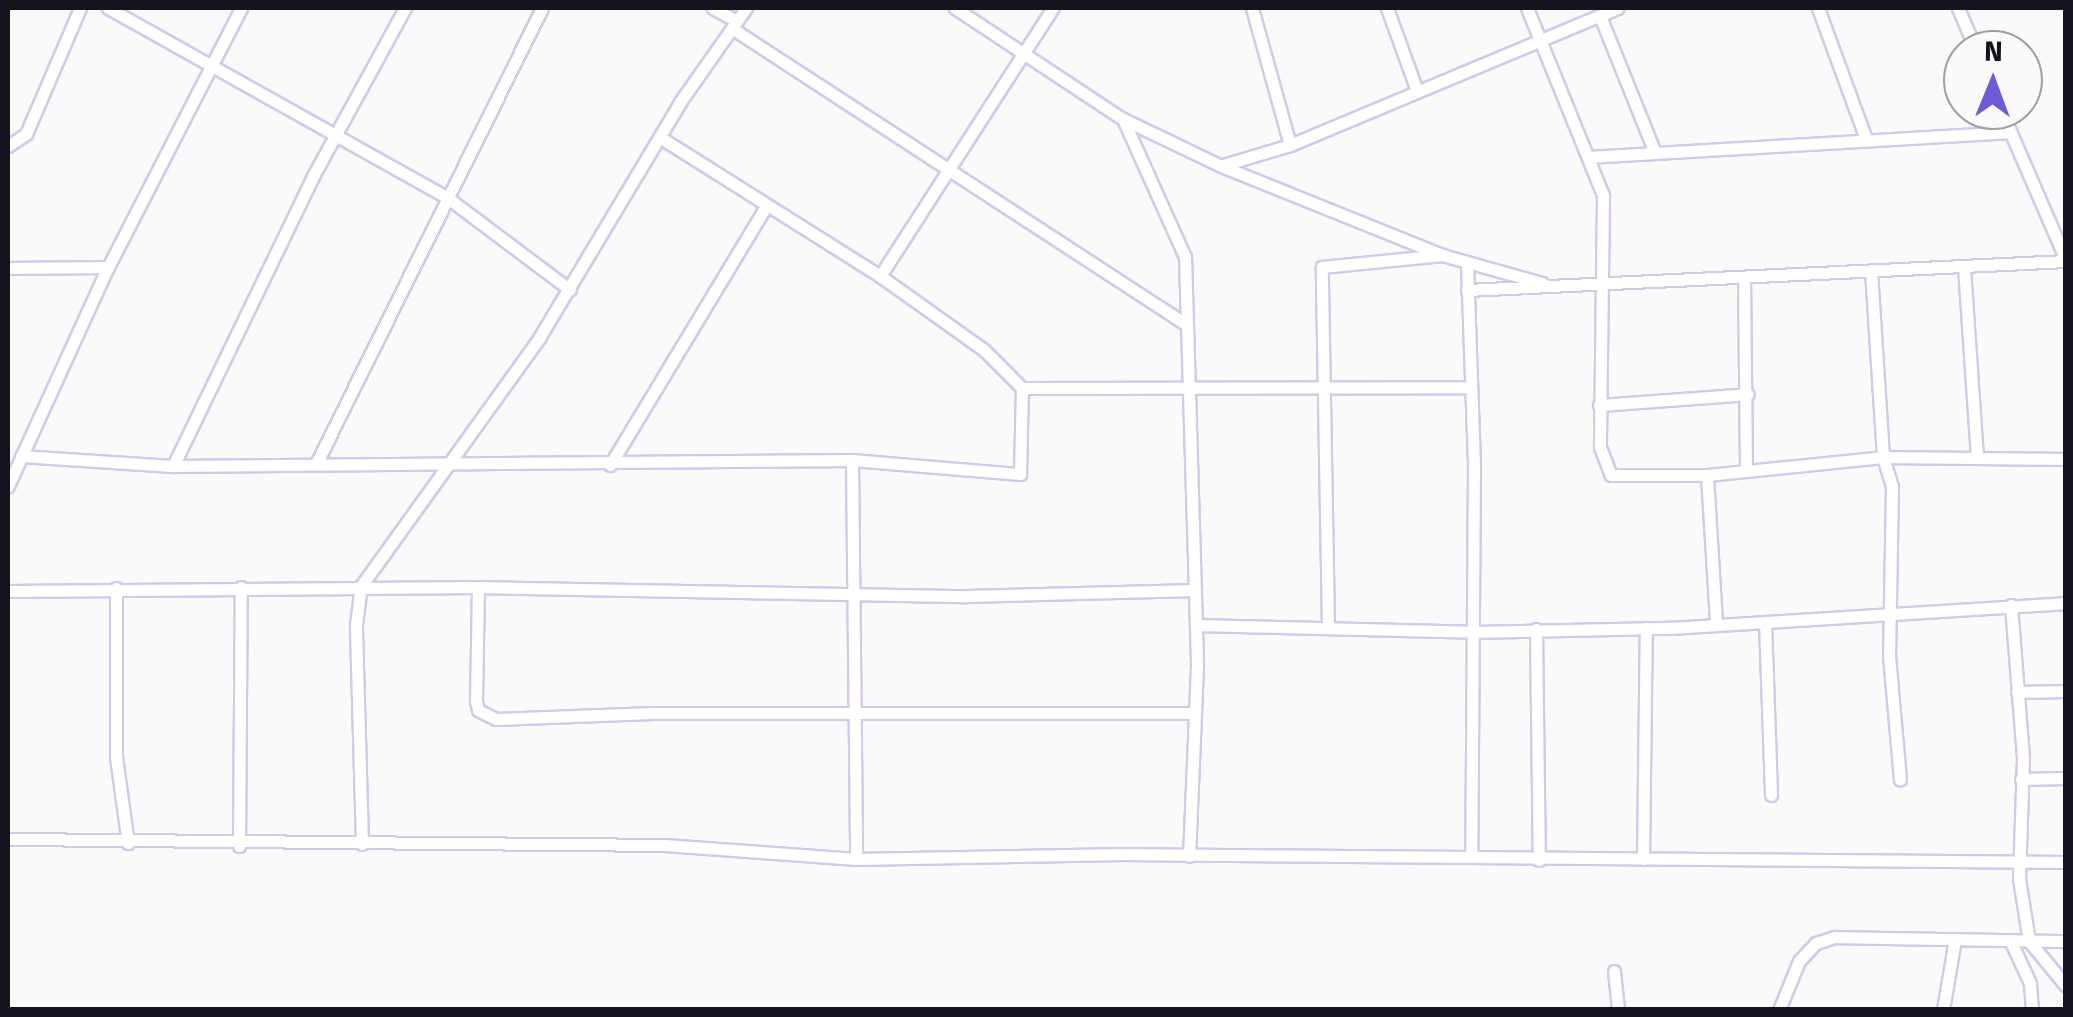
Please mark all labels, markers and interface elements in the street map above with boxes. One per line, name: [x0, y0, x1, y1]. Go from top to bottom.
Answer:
north arrow: [1943, 30, 2043, 130]
text: N: [1984, 35, 2003, 68]

